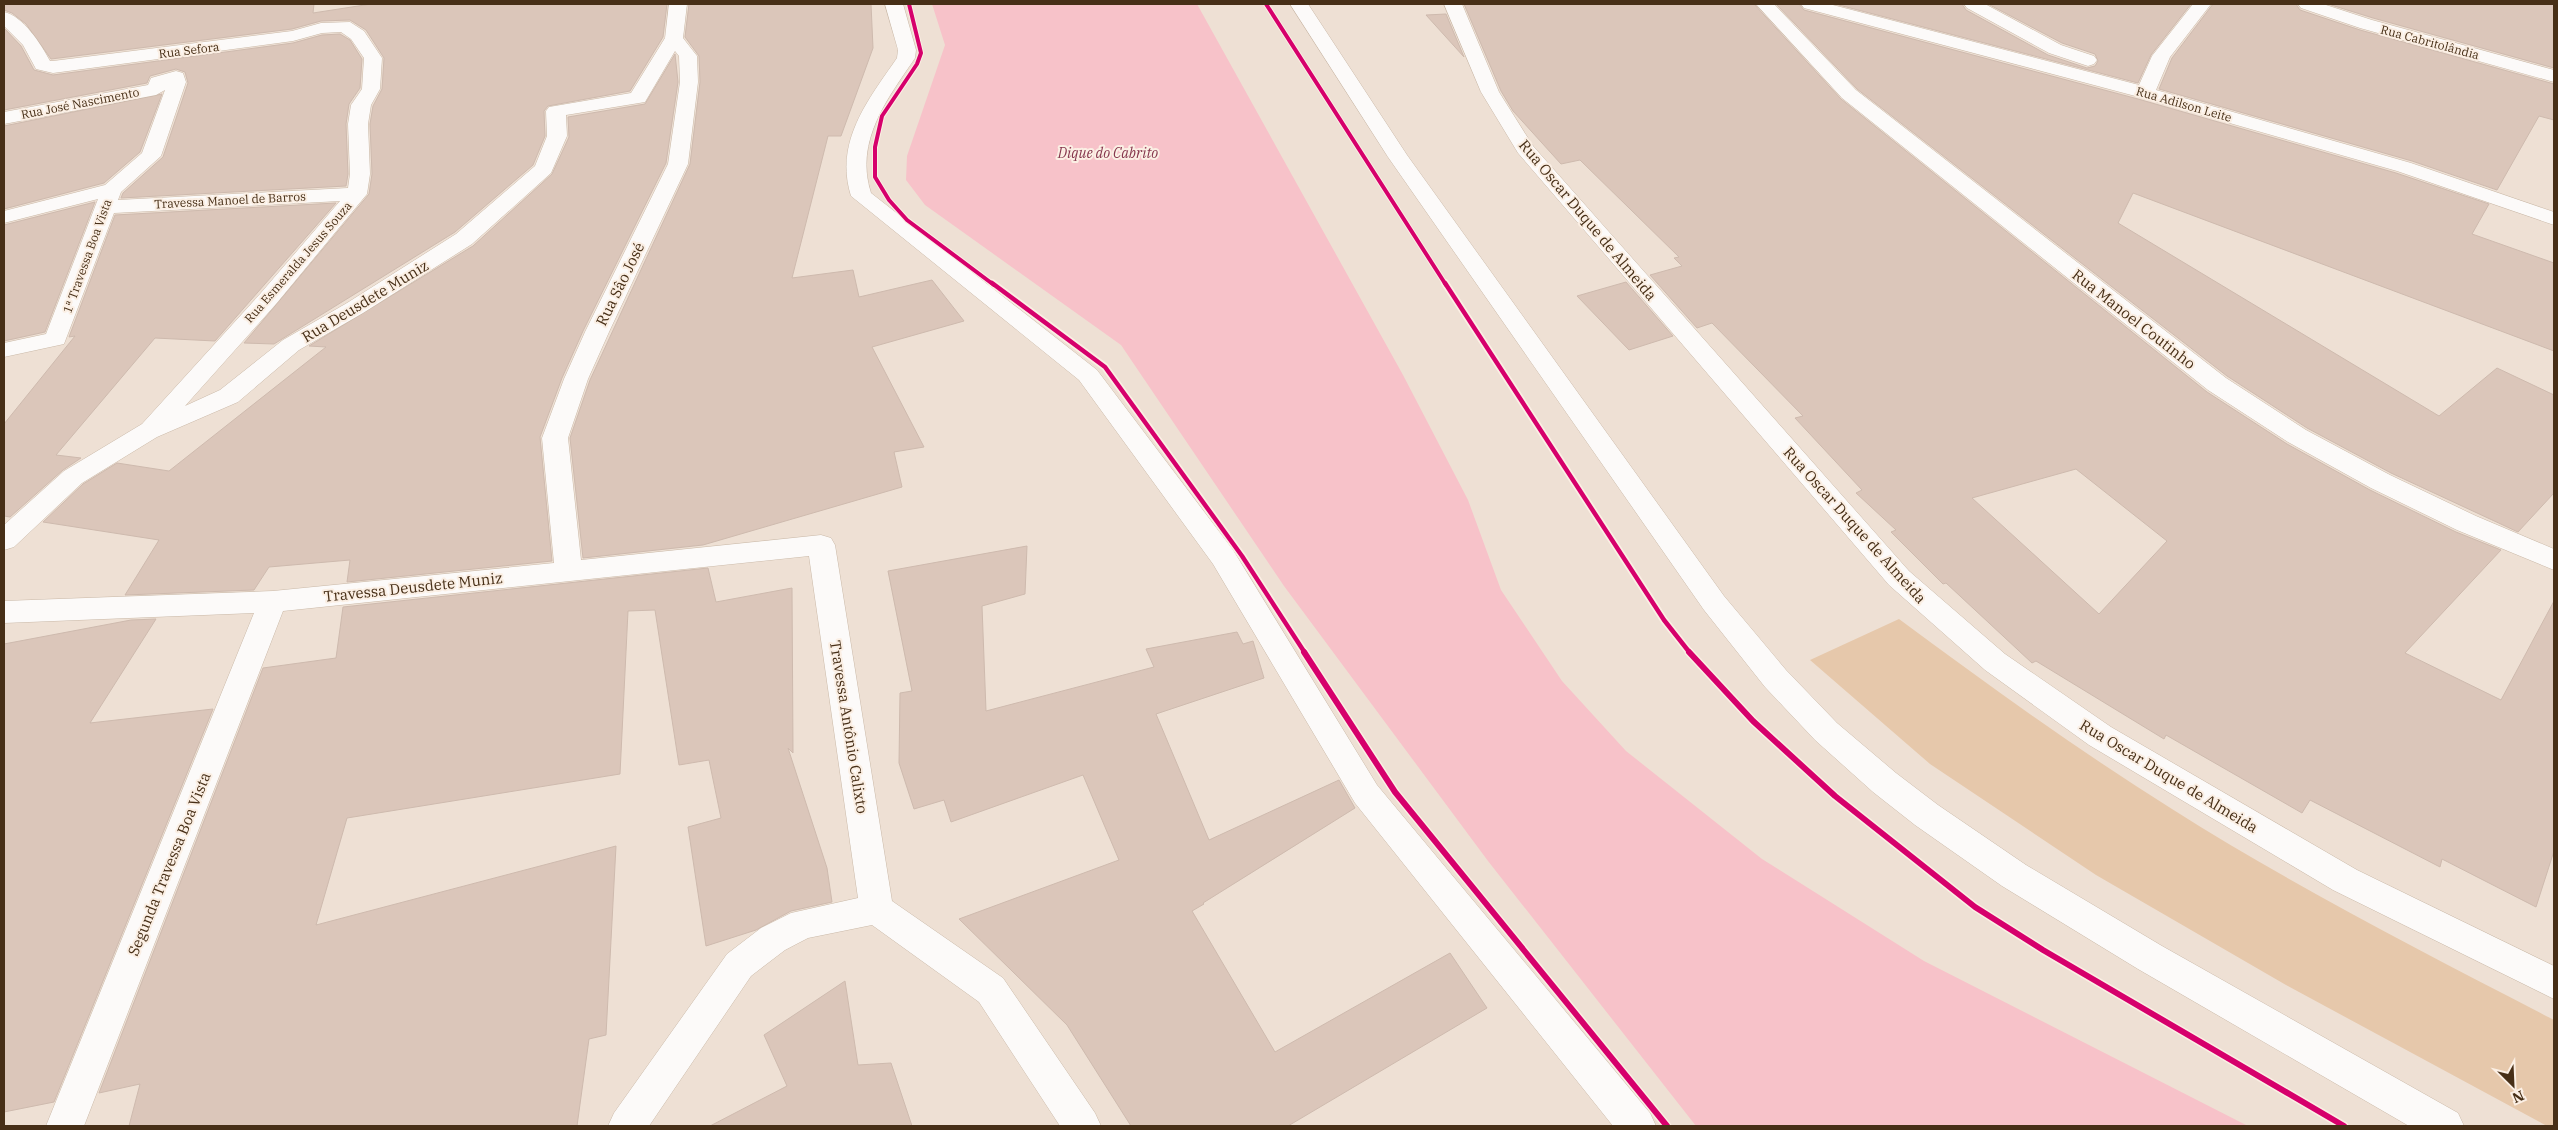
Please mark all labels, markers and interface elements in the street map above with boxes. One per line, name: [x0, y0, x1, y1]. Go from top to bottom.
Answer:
street label: Rua Cabritolândia: [2379, 22, 2481, 63]
street label: Rua Sefora: [158, 39, 221, 61]
street label: Rua Adilson Leite: [2134, 83, 2234, 125]
street label: Rua José Nascimento: [20, 84, 141, 122]
street label: Rua Oscar Duque de Almeida: [1515, 136, 1661, 304]
water label: Dique do Cabrito: [1057, 144, 1158, 162]
street label: Travessa Manoel de Barros: [154, 189, 306, 211]
street label: 1ª Travessa Boa Vista: [59, 197, 115, 315]
street label: Rua Esmeralda Jesus Souza: [241, 198, 355, 326]
street label: Rua Sâo José: [592, 239, 648, 329]
street label: Rua Deusdete Muniz: [298, 256, 432, 346]
street label: Rua Manoel Coutinho: [2069, 265, 2199, 373]
street label: Rua Oscar Duque de Almeida: [1780, 443, 1930, 607]
street label: Travessa Deusdete Muniz: [323, 568, 503, 606]
street label: Travessa Antônio Calixto: [826, 639, 872, 815]
street label: Rua Oscar Duque de Almeida: [2077, 715, 2261, 837]
street label: Segunda Travessa Boa Vista: [123, 769, 215, 959]
north arrow: [2488, 1060, 2538, 1110]
text: N: [2510, 1086, 2527, 1107]

